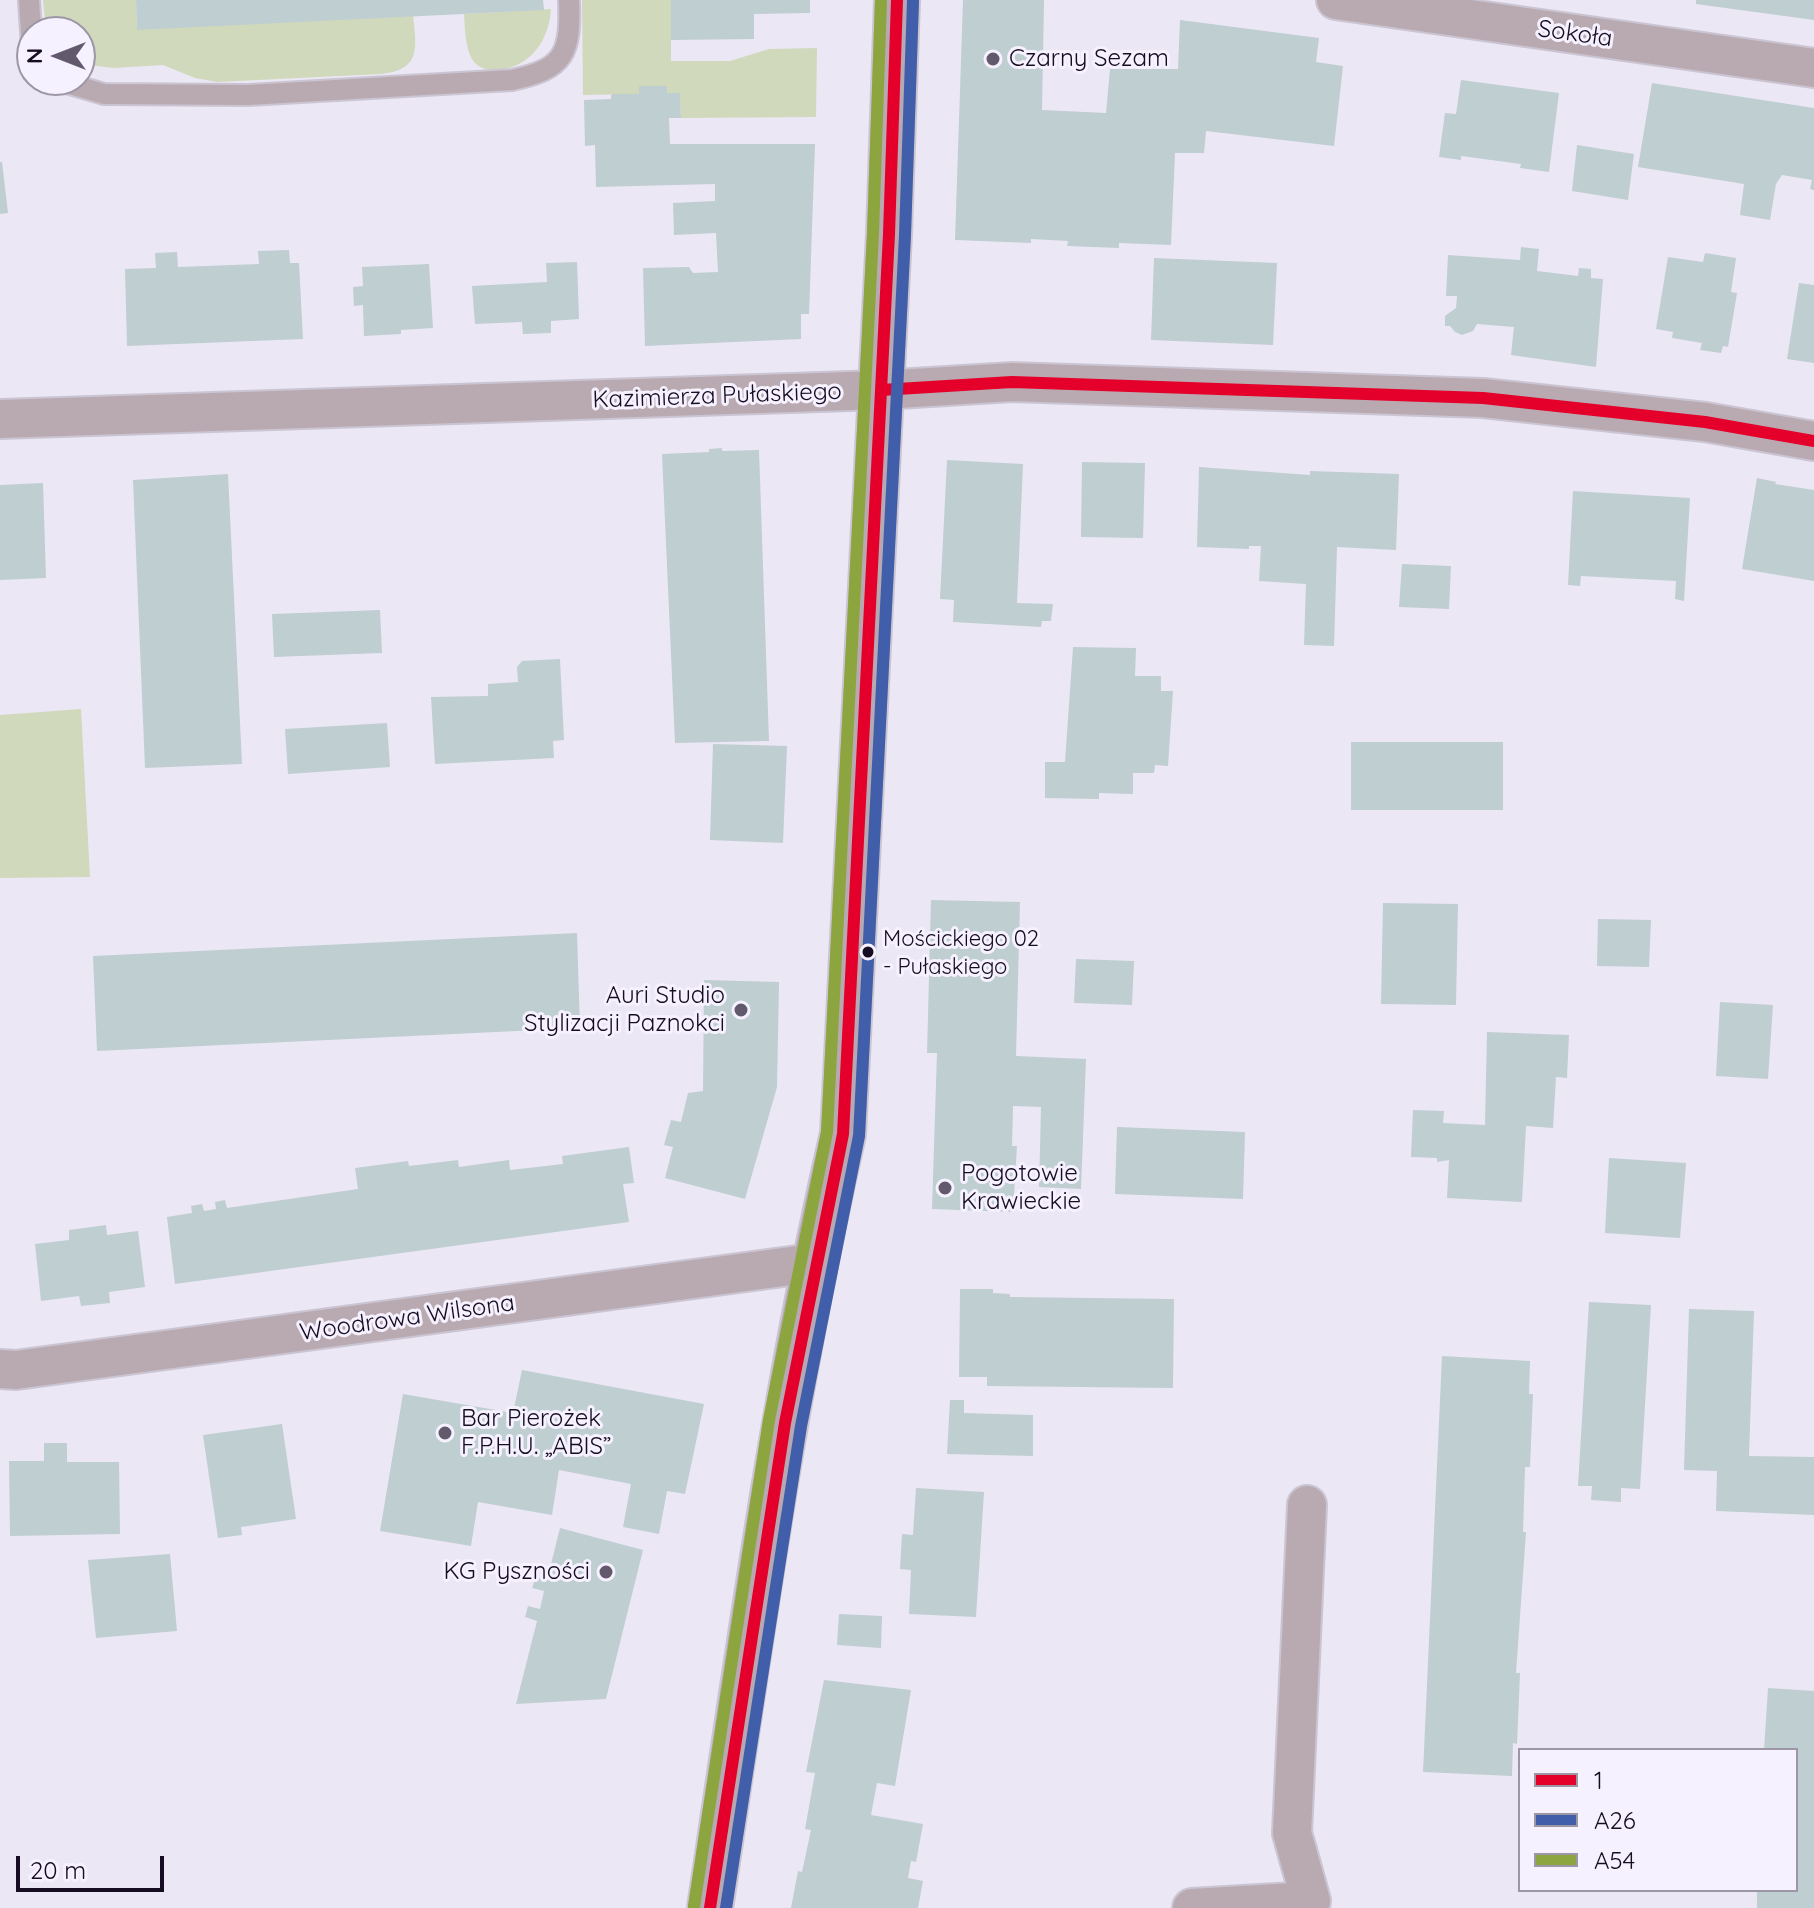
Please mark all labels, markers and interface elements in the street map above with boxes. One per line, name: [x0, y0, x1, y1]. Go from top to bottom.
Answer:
street label: Sokoła: [1536, 15, 1614, 53]
north arrow: [16, 16, 96, 96]
place label: Czarny Sezam: [1009, 45, 1169, 73]
text: N: [20, 48, 48, 64]
marker: Czarny Sezam: [984, 50, 1002, 68]
street label: Kazimierza Pułaskiego: [592, 377, 842, 415]
place label: Mościckiego 02 - Pułaskiego: [883, 926, 1039, 978]
marker: Mościckiego 02 - Pułaskiego: [860, 944, 876, 960]
place label: Auri Studio Stylizacji Paznokci: [524, 982, 725, 1038]
marker: Auri Studio Stylizacji Paznokci: [732, 1001, 750, 1019]
place label: Pogotowie Krawieckie: [961, 1160, 1081, 1216]
marker: Pogotowie Krawieckie: [936, 1179, 954, 1197]
street label: Woodrowa Wilsona: [298, 1289, 516, 1347]
place label: Bar Pierożek F.P.H.U. „ABIS”: [461, 1405, 611, 1461]
marker: Bar Pierożek F.P.H.U. „ABIS”: [436, 1424, 454, 1442]
place label: KG Pyszności: [443, 1558, 590, 1586]
marker: KG Pyszności: [597, 1563, 615, 1581]
legend: [1518, 1748, 1798, 1892]
text: 1: [1594, 1765, 1603, 1795]
text: A26: [1594, 1805, 1636, 1835]
scale bar: [20, 1840, 168, 1890]
text: A54: [1594, 1845, 1635, 1875]
text: 20 m: [30, 1855, 86, 1885]

